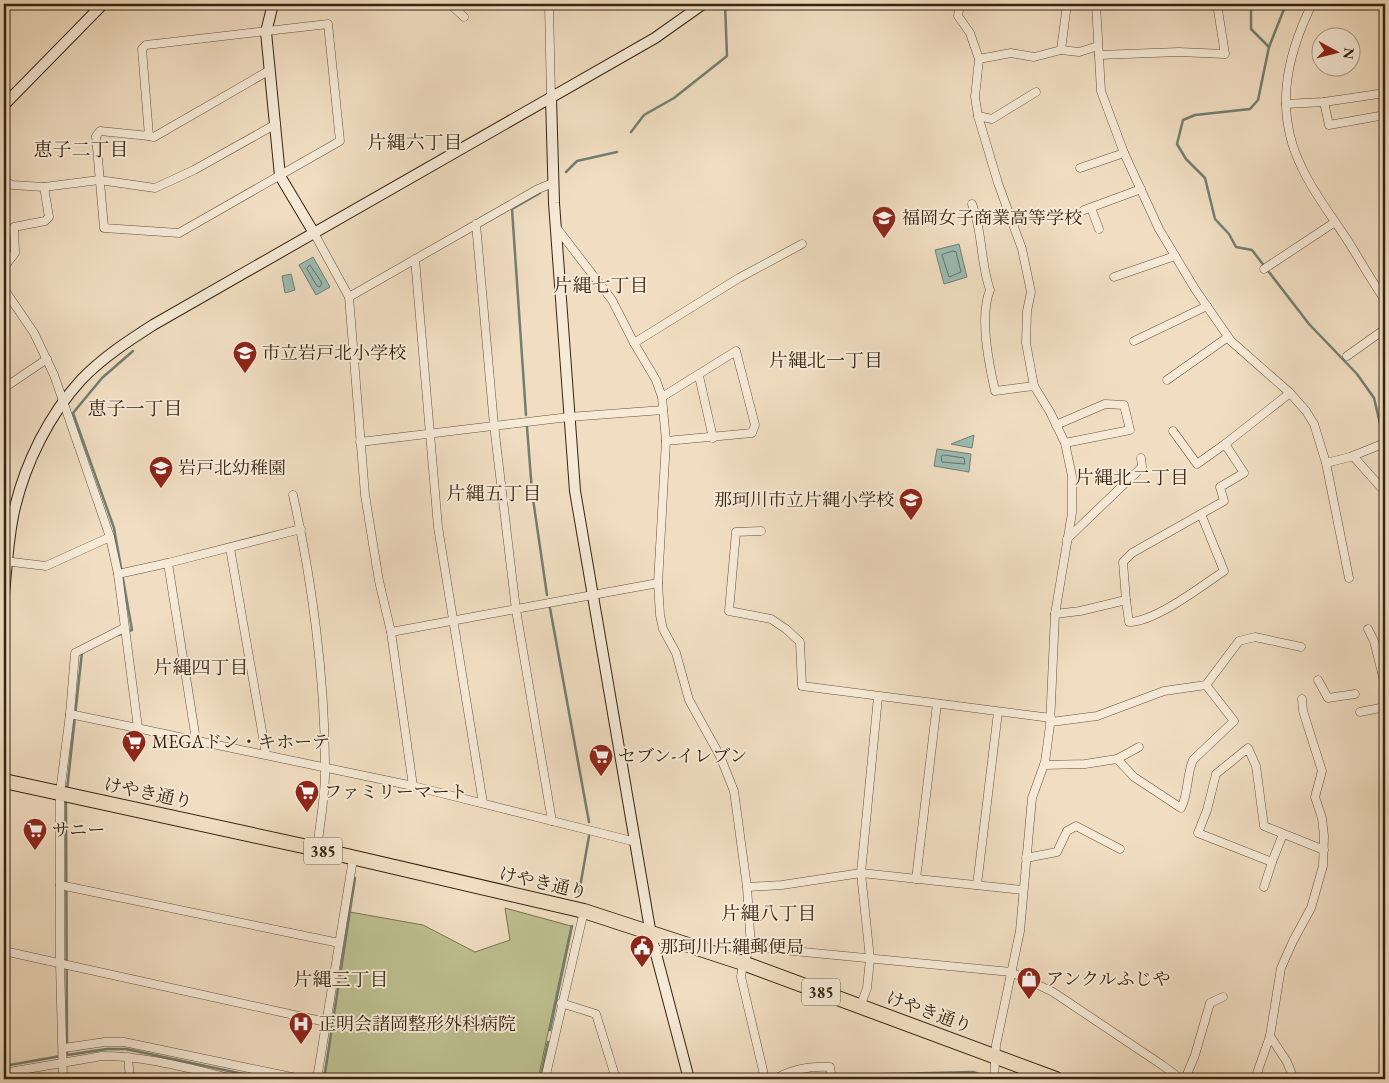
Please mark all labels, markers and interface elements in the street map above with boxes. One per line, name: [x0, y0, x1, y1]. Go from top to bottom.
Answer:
north arrow: [1312, 28, 1362, 78]
text: N: [1339, 47, 1359, 61]
district label: 片縄六丁目: [367, 130, 463, 155]
district label: 恵子二丁目: [33, 137, 129, 162]
school or university icon: 福岡女子商業高等学校: [871, 205, 897, 239]
place label: 福岡女子商業高等学校: [902, 206, 1082, 229]
district label: 片縄七丁目: [553, 273, 649, 298]
school or university icon: 市立岩戸北小学校: [232, 340, 258, 374]
place label: 市立岩戸北小学校: [262, 341, 406, 364]
district label: 片縄北一丁目: [769, 348, 883, 373]
district label: 恵子一丁目: [87, 396, 183, 421]
school or university icon: 岩戸北幼稚園: [148, 455, 174, 489]
place label: 岩戸北幼稚園: [178, 456, 286, 479]
district label: 片縄北二丁目: [1075, 465, 1189, 490]
district label: 片縄五丁目: [446, 481, 542, 506]
school or university icon: 那珂川市立片縄小学校: [898, 487, 924, 521]
place label: 那珂川市立片縄小学校: [714, 488, 894, 511]
district label: 片縄四丁目: [153, 655, 249, 680]
supermarket icon: MEGAドン・キホーテ: [121, 729, 147, 763]
place label: MEGAドン・キホーテ: [152, 730, 330, 753]
supermarket icon: セブン-イレブン: [588, 743, 614, 777]
place label: セブン-イレブン: [618, 744, 748, 767]
street label: けやき通り: [102, 772, 195, 813]
supermarket icon: ファミリーマート: [294, 779, 320, 813]
place label: ファミリーマート: [324, 780, 468, 803]
supermarket icon: サニー: [22, 817, 48, 851]
place label: サニー: [52, 818, 105, 841]
road number: 385: [304, 838, 342, 864]
street label: けやき通り: [497, 861, 590, 904]
district label: 片縄八丁目: [721, 901, 817, 926]
public building icon: 那珂川片縄郵便局: [629, 934, 655, 968]
place label: 那珂川片縄郵便局: [660, 935, 804, 958]
shop icon: アンクルふじや: [1016, 966, 1042, 1000]
district label: 片縄三丁目: [293, 967, 389, 992]
place label: アンクルふじや: [1046, 967, 1170, 990]
road number: 385: [802, 979, 840, 1006]
street label: けやき通り: [883, 985, 975, 1038]
hospital icon: 正明会諸岡整形外科病院: [288, 1011, 314, 1045]
place label: 正明会諸岡整形外科病院: [318, 1012, 516, 1035]

